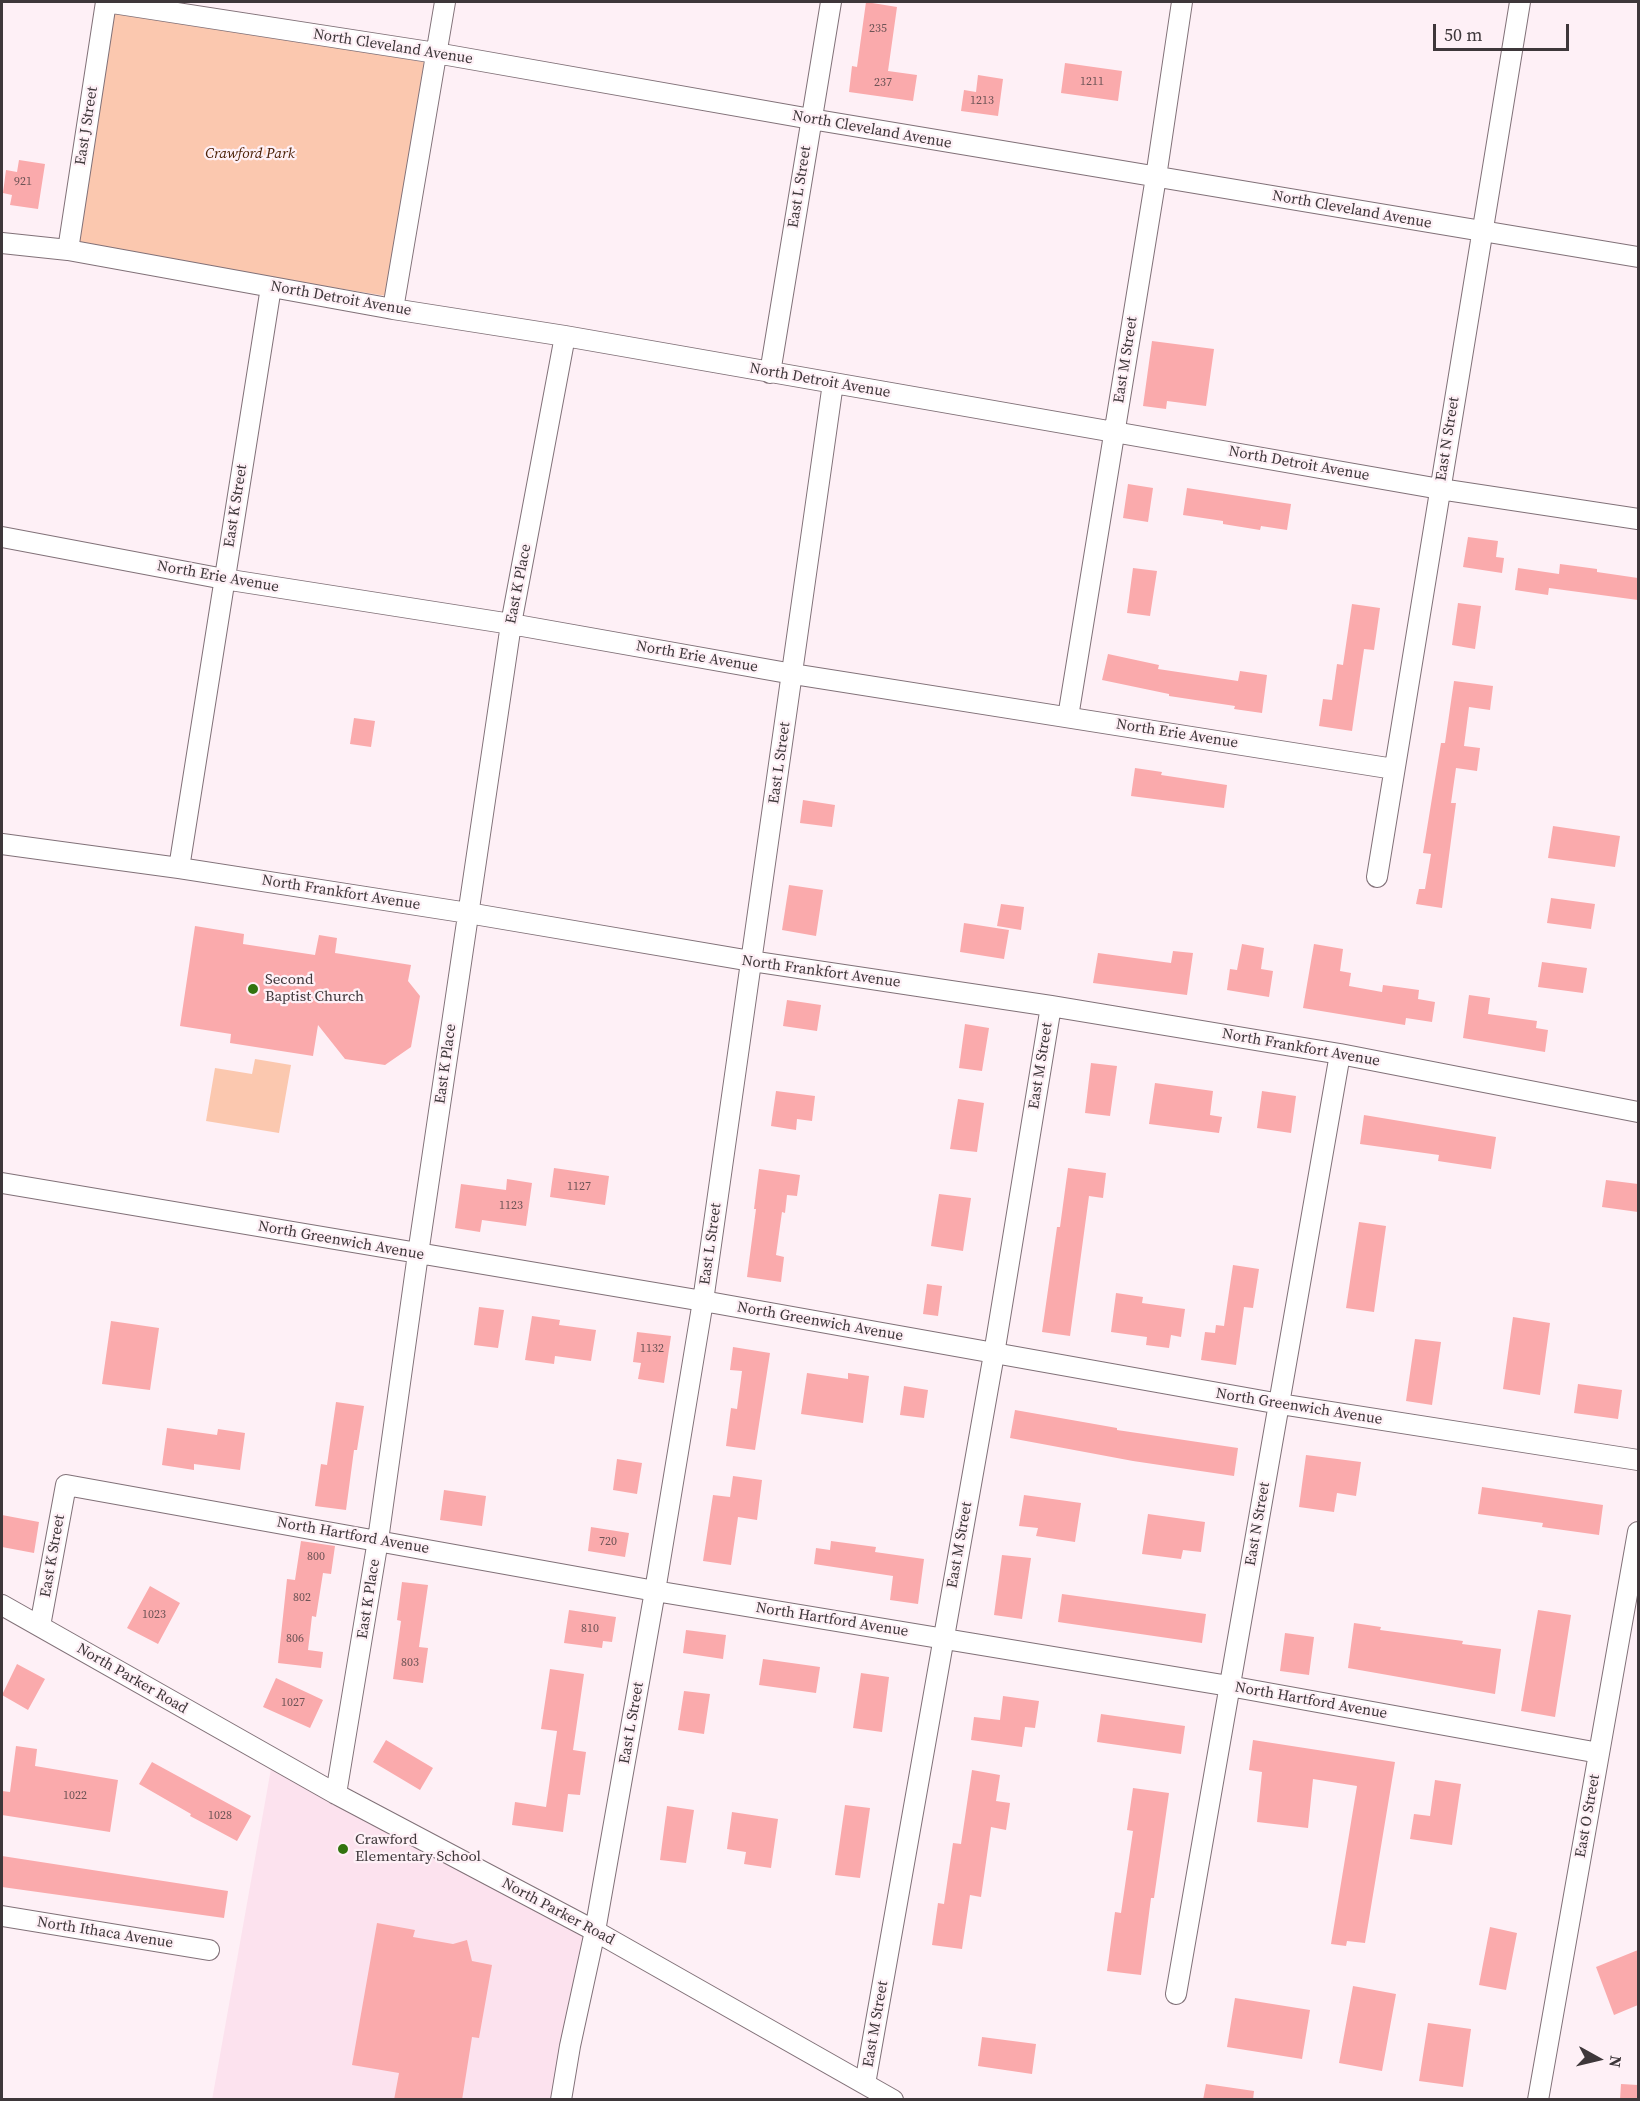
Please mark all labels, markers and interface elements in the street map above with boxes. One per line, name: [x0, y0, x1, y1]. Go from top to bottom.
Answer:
scale bar: [1436, 12, 1572, 50]
house number: 235: [869, 22, 887, 36]
text: 50 m: [1444, 22, 1482, 47]
street label: North Cleveland Avenue: [312, 25, 474, 69]
house number: 1211: [1080, 75, 1104, 89]
house number: 237: [874, 76, 892, 90]
street label: East J Street: [72, 85, 102, 167]
house number: 1213: [970, 94, 994, 108]
street label: North Cleveland Avenue: [791, 107, 953, 153]
park label: Crawford Park: [205, 145, 295, 163]
street label: East L Street: [785, 145, 815, 229]
house number: 921: [14, 175, 32, 189]
street label: North Cleveland Avenue: [1271, 187, 1433, 233]
street label: North Detroit Avenue: [269, 278, 413, 320]
street label: East M Street: [1110, 315, 1142, 405]
street label: North Detroit Avenue: [748, 360, 892, 402]
street label: East N Street: [1432, 396, 1464, 482]
street label: North Detroit Avenue: [1227, 443, 1371, 485]
street label: East K Street: [221, 463, 251, 549]
street label: East K Place: [502, 543, 536, 625]
street label: North Erie Avenue: [156, 557, 280, 597]
street label: North Erie Avenue: [635, 637, 759, 677]
street label: North Erie Avenue: [1115, 715, 1239, 753]
street label: East L Street: [765, 721, 795, 805]
street label: North Frankfort Avenue: [261, 872, 421, 914]
street label: North Frankfort Avenue: [740, 952, 902, 992]
place label: Second Baptist Church: [265, 971, 364, 1006]
marker: Second Baptist Church: [246, 982, 260, 996]
street label: East M Street: [1025, 1021, 1057, 1111]
street label: East K Place: [431, 1023, 461, 1105]
street label: North Frankfort Avenue: [1221, 1025, 1381, 1071]
house number: 1127: [567, 1180, 591, 1194]
house number: 1123: [499, 1199, 523, 1213]
street label: East L Street: [696, 1202, 726, 1286]
street label: North Greenwich Avenue: [257, 1218, 425, 1264]
street label: North Greenwich Avenue: [736, 1299, 904, 1345]
house number: 1132: [640, 1342, 664, 1356]
street label: North Greenwich Avenue: [1214, 1385, 1384, 1429]
street label: East N Street: [1242, 1481, 1274, 1567]
street label: East M Street: [944, 1500, 976, 1590]
street label: East K Street: [37, 1513, 69, 1599]
street label: North Hartford Avenue: [275, 1514, 431, 1558]
house number: 720: [599, 1535, 617, 1549]
house number: 800: [307, 1550, 325, 1564]
street label: East K Place: [354, 1558, 384, 1640]
house number: 802: [293, 1591, 311, 1605]
street label: North Hartford Avenue: [754, 1599, 910, 1641]
house number: 1023: [142, 1608, 166, 1622]
house number: 810: [581, 1622, 599, 1636]
house number: 806: [286, 1632, 304, 1646]
street label: North Parker Road: [73, 1640, 191, 1718]
house number: 803: [401, 1656, 419, 1670]
street label: North Hartford Avenue: [1233, 1679, 1389, 1723]
street label: East L Street: [616, 1681, 648, 1765]
house number: 1027: [281, 1696, 305, 1710]
street label: East O Street: [1572, 1773, 1604, 1859]
house number: 1022: [63, 1789, 87, 1803]
house number: 1028: [208, 1809, 232, 1823]
place label: Crawford Elementary School: [355, 1831, 481, 1866]
marker: Crawford Elementary School: [336, 1842, 350, 1856]
street label: North Parker Road: [499, 1875, 617, 1949]
street label: North Ithaca Avenue: [36, 1913, 174, 1953]
street label: East M Street: [860, 1979, 892, 2069]
north arrow: [1568, 2029, 1628, 2089]
text: N: [1604, 2054, 1628, 2069]

